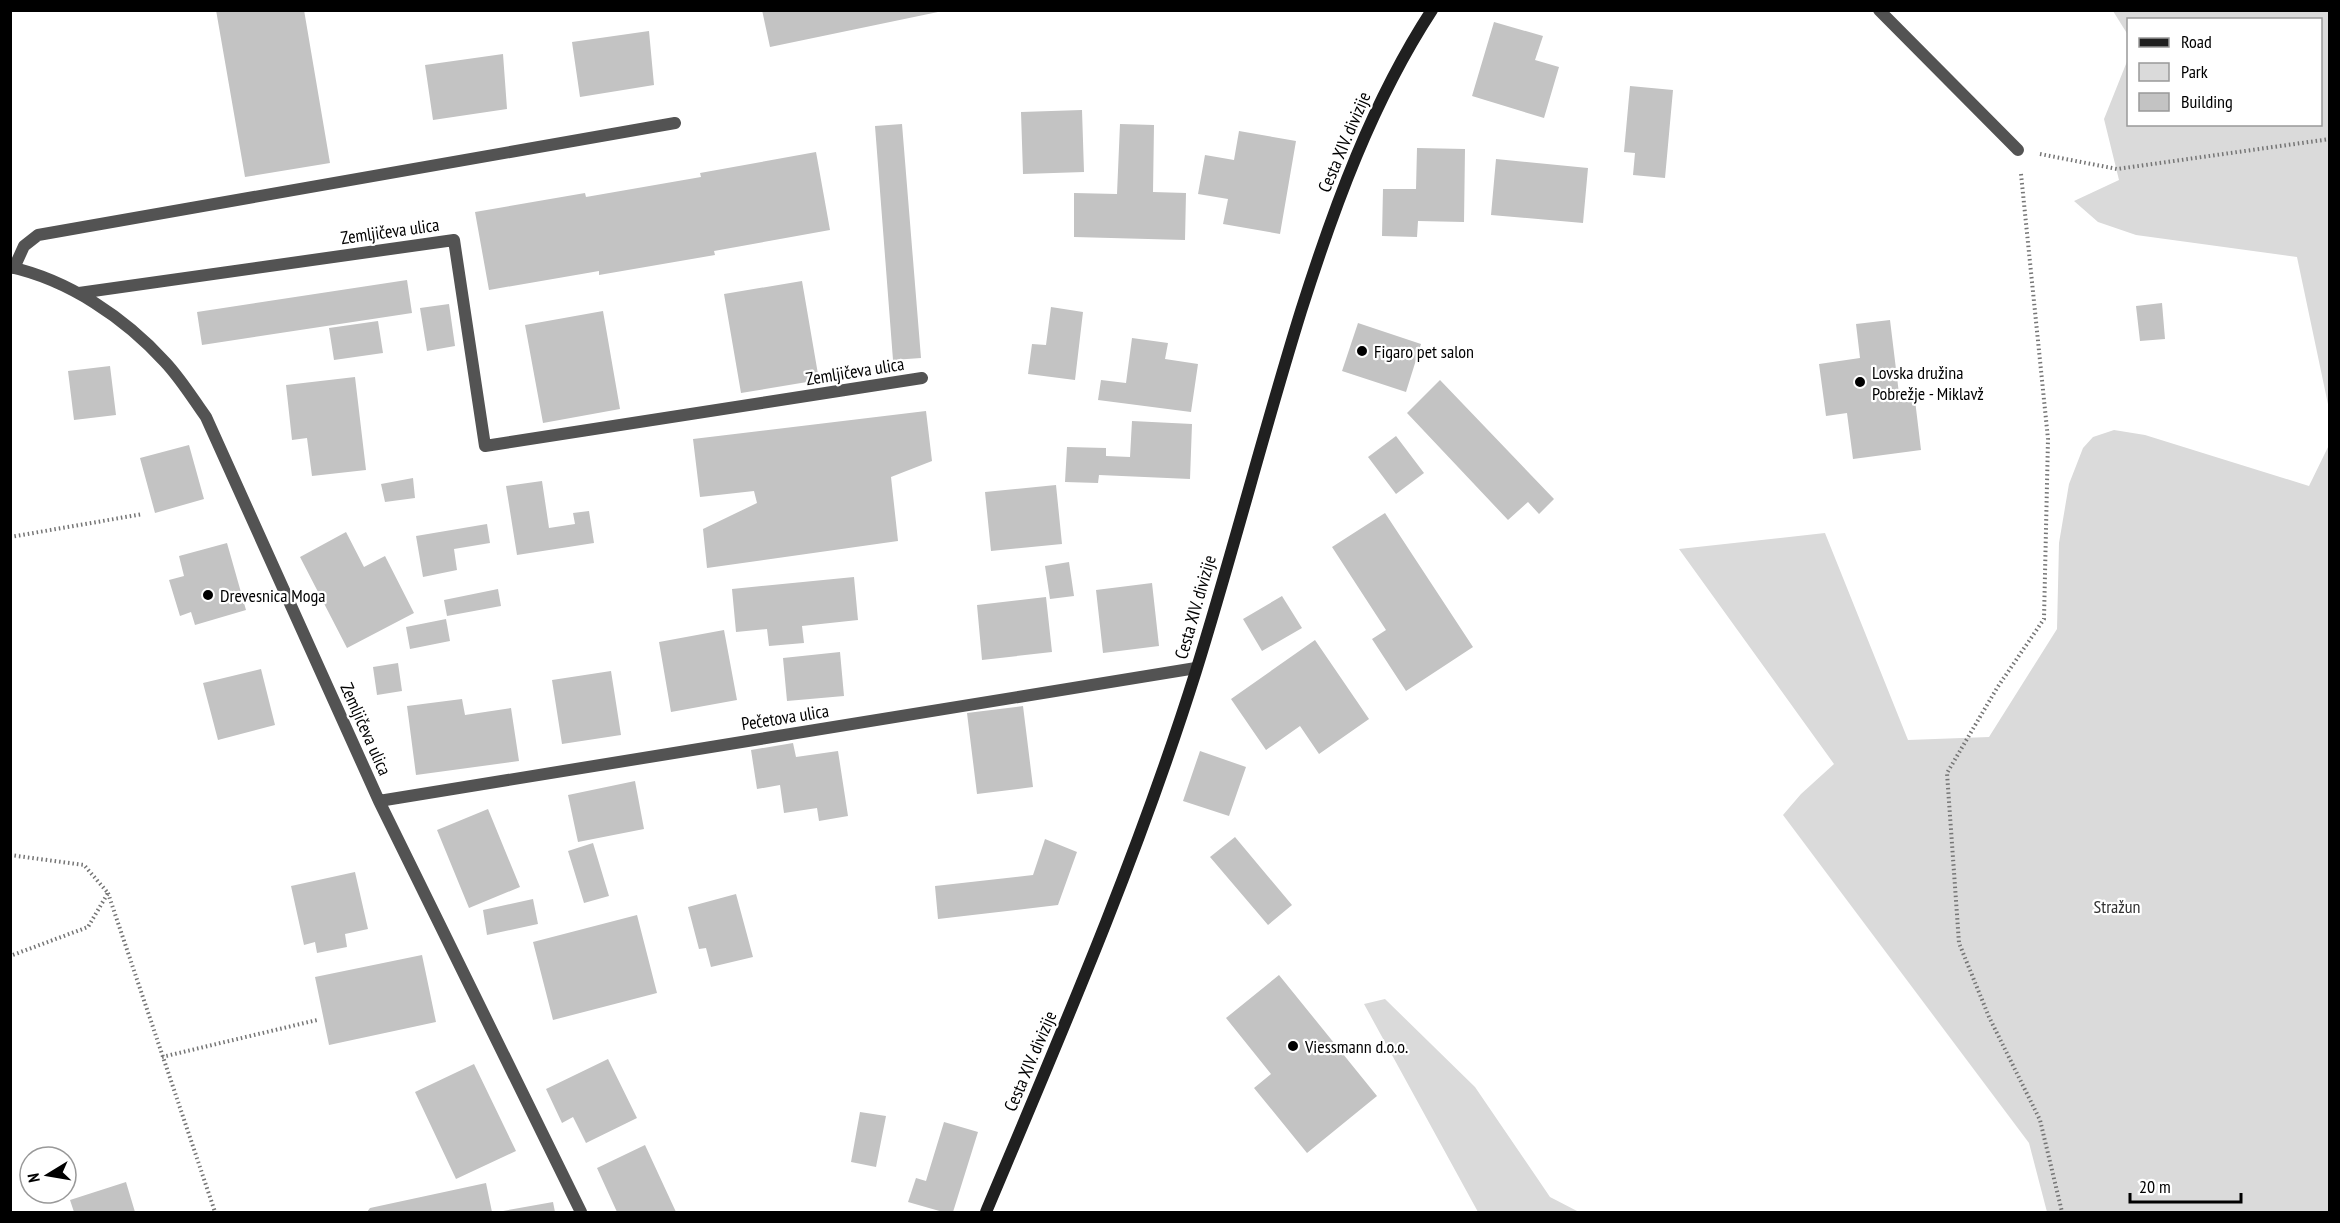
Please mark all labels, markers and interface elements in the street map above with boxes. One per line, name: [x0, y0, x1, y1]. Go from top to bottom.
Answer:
legend: [2127, 18, 2322, 126]
text: Road: [2181, 30, 2212, 53]
text: Park: [2181, 60, 2208, 83]
street label: Cesta XIV. divizije: [1313, 88, 1375, 196]
text: Building: [2181, 90, 2233, 113]
street label: Zemljičeva ulica: [339, 213, 441, 249]
place label: Figaro pet salon: [1374, 340, 1474, 363]
marker: Figaro pet salon: [1355, 344, 1369, 358]
street label: Zemljičeva ulica: [804, 352, 906, 390]
place label: Lovska družina Pobrežje - Miklavž: [1872, 361, 1984, 405]
marker: Lovska družina Pobrežje - Miklavž: [1853, 375, 1867, 389]
street label: Cesta XIV. divizije: [1169, 552, 1221, 662]
place label: Drevesnica Moga: [220, 584, 325, 607]
marker: Drevesnica Moga: [201, 588, 215, 602]
street label: Zemljičeva ulica: [335, 679, 397, 779]
street label: Pečetova ulica: [740, 699, 830, 735]
park label: Stražun: [2094, 895, 2140, 918]
street label: Cesta XIV. divizije: [999, 1007, 1061, 1115]
place label: Viessmann d.o.o.: [1304, 1035, 1408, 1058]
marker: Viessmann d.o.o.: [1286, 1039, 1300, 1053]
north arrow: [18, 1145, 78, 1205]
scale bar: [2130, 1166, 2241, 1204]
text: N: [23, 1172, 44, 1184]
text: 20 m: [2139, 1175, 2171, 1198]

